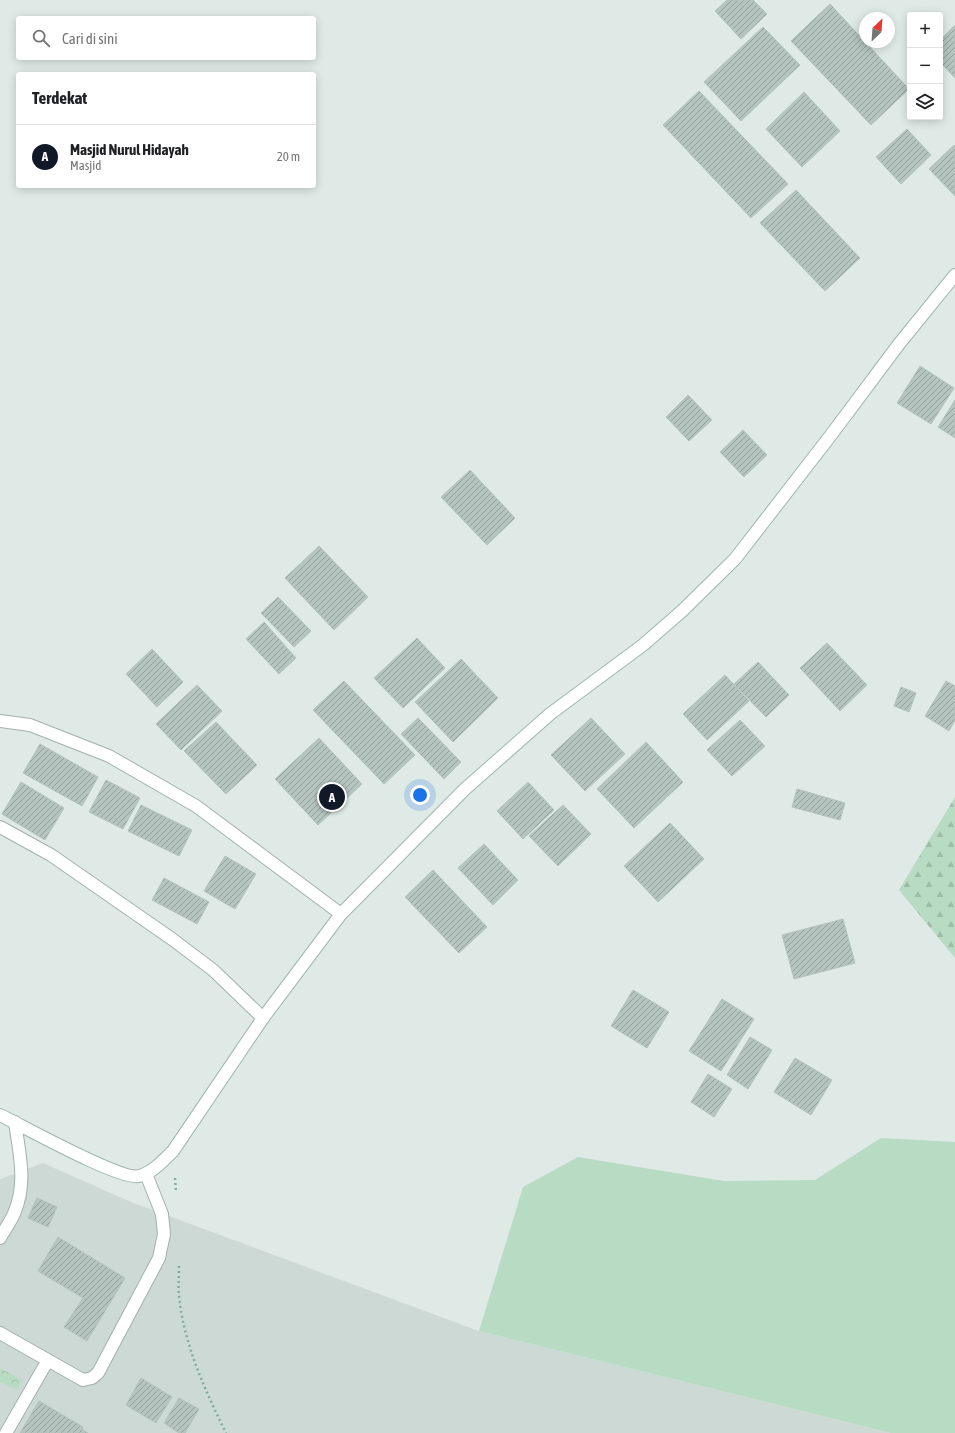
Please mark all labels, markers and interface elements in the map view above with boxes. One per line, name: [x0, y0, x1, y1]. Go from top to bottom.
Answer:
north arrow: [859, 12, 895, 48]
map controls: [907, 12, 943, 120]
button: +: [907, 12, 943, 48]
search box: [16, 16, 316, 60]
icon: search: [30, 27, 52, 49]
text: Cari di sini: [62, 30, 118, 47]
button: −: [907, 48, 943, 84]
button: layers: [907, 84, 943, 120]
text: Terdekat: [32, 88, 87, 108]
text: Masjid Nurul Hidayah: [70, 141, 189, 158]
text: A: [42, 149, 48, 164]
text: 20 m: [277, 149, 300, 164]
text: Masjid: [70, 158, 102, 173]
pin: A: [319, 782, 345, 812]
your location: [410, 785, 430, 805]

